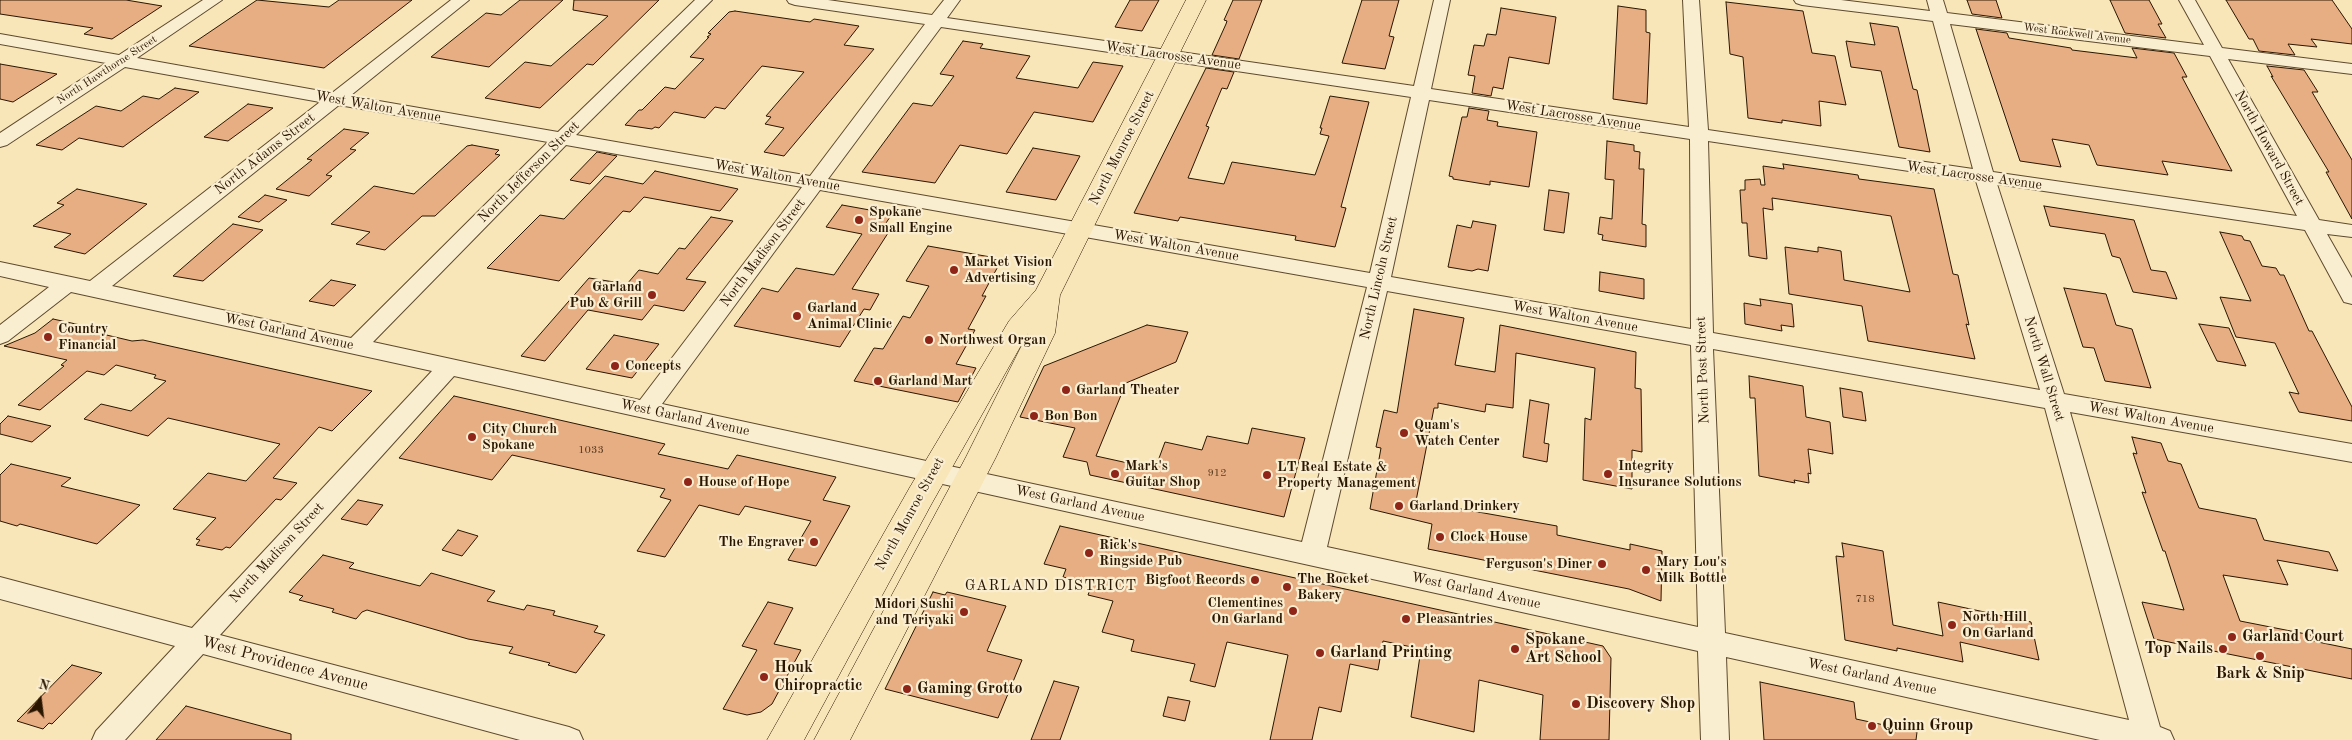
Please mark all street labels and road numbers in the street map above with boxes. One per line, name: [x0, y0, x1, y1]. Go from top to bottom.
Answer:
street label: West Rockwell Avenue: [2022, 21, 2132, 47]
street label: North Hawthorne Street: [54, 33, 160, 107]
street label: West Lacrosse Avenue: [1104, 38, 1242, 74]
street label: North Howard Street: [2230, 87, 2308, 209]
street label: West Walton Avenue: [314, 88, 442, 126]
street label: North Monroe Street: [1086, 88, 1158, 208]
street label: West Lacrosse Avenue: [1504, 97, 1642, 135]
street label: North Adams Street: [211, 110, 319, 198]
street label: North Jefferson Street: [475, 118, 583, 226]
street label: West Walton Avenue: [713, 157, 841, 195]
street label: West Lacrosse Avenue: [1905, 158, 2043, 194]
street label: North Madison Street: [717, 196, 809, 310]
street label: North Lincoln Street: [1357, 215, 1401, 341]
street label: West Walton Avenue: [1112, 227, 1240, 265]
street label: West Walton Avenue: [1511, 298, 1639, 336]
street label: West Garland Avenue: [223, 310, 355, 354]
street label: North Wall Street: [2020, 314, 2068, 424]
street label: North Post Street: [1693, 316, 1713, 424]
street label: West Garland Avenue: [619, 396, 751, 440]
street label: West Walton Avenue: [2087, 399, 2215, 437]
street label: North Monroe Street: [872, 455, 948, 573]
street label: West Garland Avenue: [1014, 482, 1146, 526]
street label: North Madison Street: [226, 499, 328, 607]
street label: West Garland Avenue: [1410, 569, 1542, 613]
street label: West Providence Avenue: [200, 633, 370, 695]
street label: West Garland Avenue: [1806, 655, 1938, 699]

